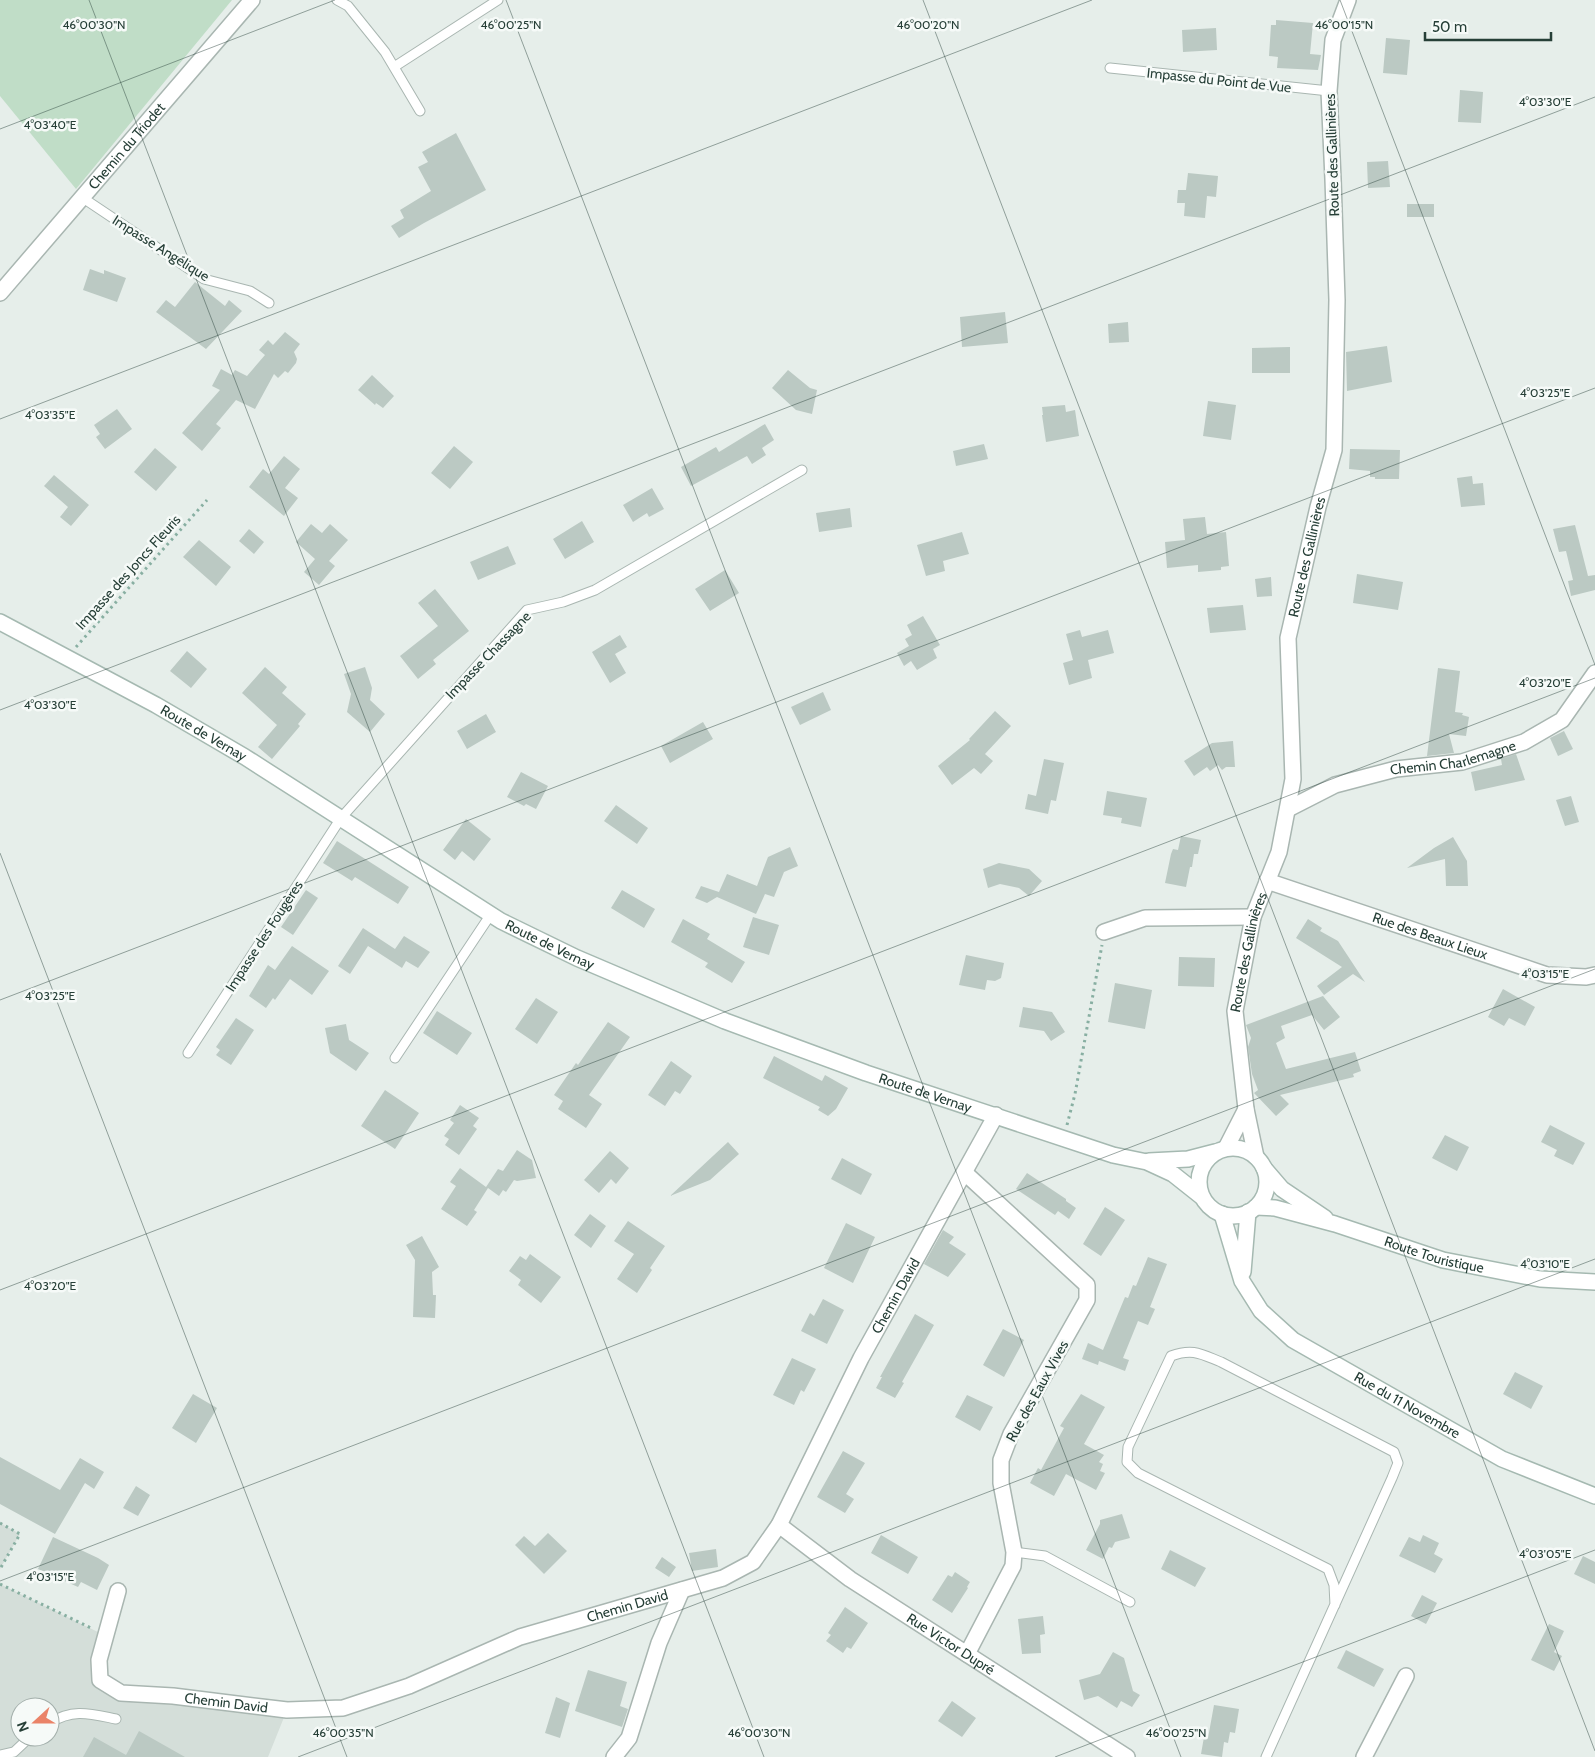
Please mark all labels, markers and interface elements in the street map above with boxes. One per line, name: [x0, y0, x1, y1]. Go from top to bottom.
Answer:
scale bar: [1425, 10, 1551, 42]
text: 46°00'30"N: [62, 17, 126, 32]
text: 46°00'25"N: [480, 17, 542, 32]
text: 46°00'20"N: [897, 17, 959, 32]
text: 46°00'15"N: [1315, 17, 1373, 32]
text: 50 m: [1432, 18, 1467, 36]
street label: Impasse du Point de Vue: [1146, 63, 1292, 97]
street label: Route des Gallinières: [1321, 93, 1343, 217]
text: 4°03'30"E: [1519, 94, 1572, 109]
street label: Chemin du Triodet: [84, 99, 169, 193]
text: 4°03'40"E: [24, 117, 77, 132]
street label: Impasse Angélique: [109, 211, 213, 285]
text: 4°03'25"E: [1520, 385, 1571, 400]
text: 4°03'35"E: [25, 407, 76, 422]
street label: Route des Gallinières: [1284, 494, 1330, 619]
street label: Impasse des Joncs Fleuris: [72, 511, 185, 633]
street label: Impasse Chassagne: [441, 607, 535, 703]
text: 4°03'20"E: [1519, 675, 1572, 690]
text: 4°03'30"E: [24, 697, 77, 712]
street label: Route de Vernay: [157, 701, 250, 765]
street label: Chemin Charlemagne: [1388, 736, 1518, 779]
street label: Impasse des Fougères: [221, 877, 307, 995]
street label: Route des Gallinières: [1226, 889, 1271, 1014]
street label: Rue des Beaux Lieux: [1370, 908, 1490, 964]
street label: Route de Vernay: [502, 915, 597, 973]
text: 4°03'15"E: [1521, 966, 1569, 981]
text: 4°03'25"E: [25, 988, 76, 1003]
street label: Route de Vernay: [876, 1069, 974, 1117]
street label: Route Touristique: [1382, 1232, 1485, 1277]
street label: Chemin David: [867, 1255, 924, 1337]
text: 4°03'10"E: [1520, 1256, 1570, 1271]
text: 4°03'20"E: [24, 1278, 77, 1293]
street label: Rue des Eaux Vives: [1002, 1337, 1072, 1445]
street label: Rue du 11 Novembre: [1351, 1368, 1463, 1442]
text: 4°03'05"E: [1519, 1546, 1572, 1561]
text: 4°03'15"E: [26, 1569, 74, 1584]
street label: Chemin David: [585, 1585, 670, 1626]
street label: Rue Victor Dupré: [903, 1609, 998, 1679]
street label: Chemin David: [184, 1688, 269, 1717]
north arrow: [10, 1697, 60, 1747]
text: N: [13, 1719, 33, 1735]
text: 46°00'35"N: [312, 1725, 374, 1740]
text: 46°00'30"N: [727, 1725, 791, 1740]
text: 46°00'25"N: [1145, 1725, 1207, 1740]

